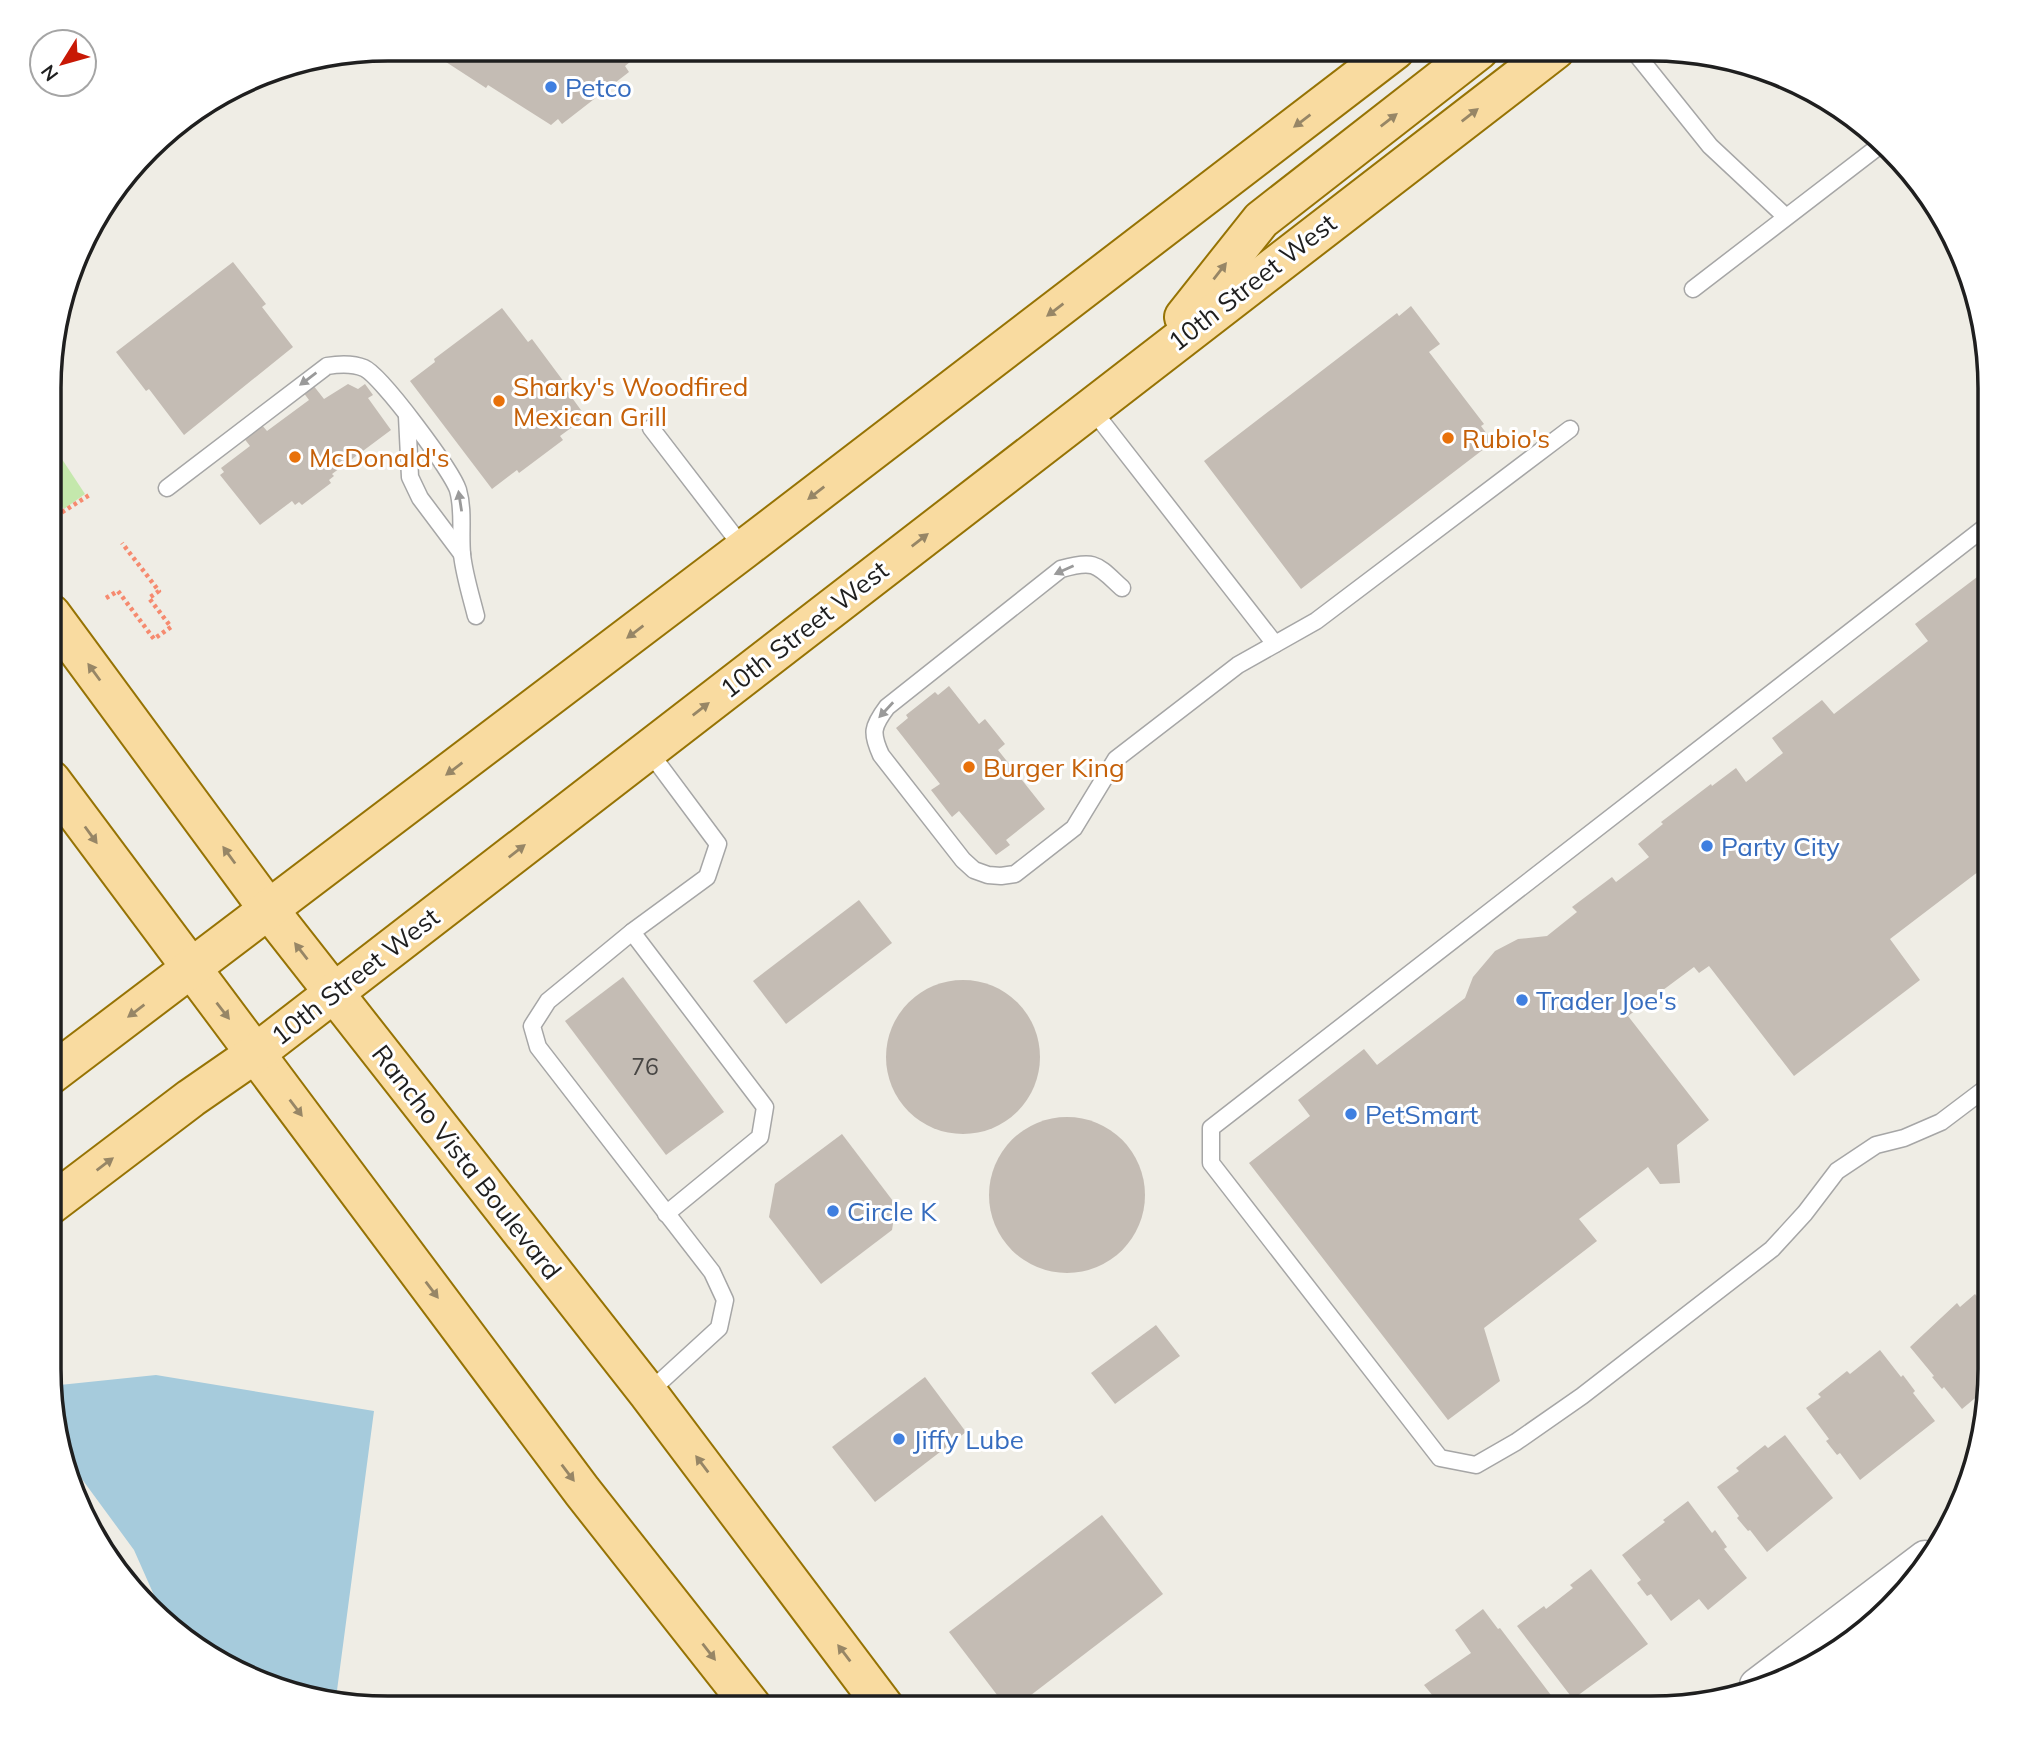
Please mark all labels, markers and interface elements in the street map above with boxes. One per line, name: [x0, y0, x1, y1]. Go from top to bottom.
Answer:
north arrow: [28, 28, 98, 98]
text: N: [36, 60, 63, 86]
place label: Petco: [565, 71, 632, 104]
marker: Petco: [543, 79, 559, 95]
one-way arrow: [1461, 108, 1479, 122]
one-way arrow: [1293, 113, 1311, 127]
one-way arrow: [1380, 114, 1398, 128]
street label: 10th Street West: [1161, 206, 1343, 358]
one-way arrow: [1213, 262, 1227, 280]
one-way arrow: [1046, 303, 1064, 317]
place label: Sharky's Woodfired Mexican Grill: [513, 370, 748, 433]
one-way arrow: [299, 372, 317, 386]
marker: Sharky's Woodfired Mexican Grill: [491, 393, 507, 409]
place label: Rubio's: [1462, 422, 1550, 455]
marker: Rubio's: [1440, 430, 1456, 446]
place label: McDonald's: [309, 441, 450, 474]
marker: McDonald's: [287, 449, 303, 465]
one-way arrow: [807, 486, 825, 501]
one-way arrow: [454, 490, 465, 512]
one-way arrow: [910, 532, 928, 547]
street label: 10th Street West: [713, 553, 895, 705]
one-way arrow: [1054, 564, 1075, 576]
one-way arrow: [626, 624, 644, 638]
one-way arrow: [87, 662, 101, 681]
one-way arrow: [692, 701, 710, 716]
one-way arrow: [878, 701, 894, 719]
place label: Burger King: [983, 751, 1125, 784]
marker: Burger King: [961, 759, 977, 775]
one-way arrow: [445, 762, 463, 776]
one-way arrow: [84, 826, 99, 844]
place label: Party City: [1721, 830, 1840, 863]
marker: Party City: [1699, 838, 1715, 854]
one-way arrow: [508, 843, 526, 858]
one-way arrow: [222, 845, 236, 864]
street label: 10th Street West: [264, 900, 446, 1052]
one-way arrow: [294, 943, 309, 961]
place label: Trader Joe's: [1536, 984, 1677, 1017]
marker: Trader Joe's: [1514, 992, 1530, 1008]
one-way arrow: [216, 1002, 231, 1020]
one-way arrow: [128, 1004, 146, 1019]
street label: Rancho Vista Boulevard: [365, 1038, 569, 1286]
house number: 76: [631, 1052, 659, 1081]
place label: PetSmart: [1365, 1098, 1478, 1131]
one-way arrow: [289, 1099, 303, 1117]
marker: PetSmart: [1343, 1106, 1359, 1122]
one-way arrow: [95, 1156, 113, 1171]
place label: Circle K: [847, 1195, 937, 1228]
marker: Circle K: [825, 1203, 841, 1219]
one-way arrow: [425, 1281, 440, 1299]
place label: Jiffy Lube: [913, 1423, 1024, 1456]
marker: Jiffy Lube: [891, 1431, 907, 1447]
one-way arrow: [695, 1455, 709, 1473]
one-way arrow: [561, 1464, 575, 1482]
one-way arrow: [701, 1642, 716, 1660]
one-way arrow: [837, 1644, 851, 1662]

